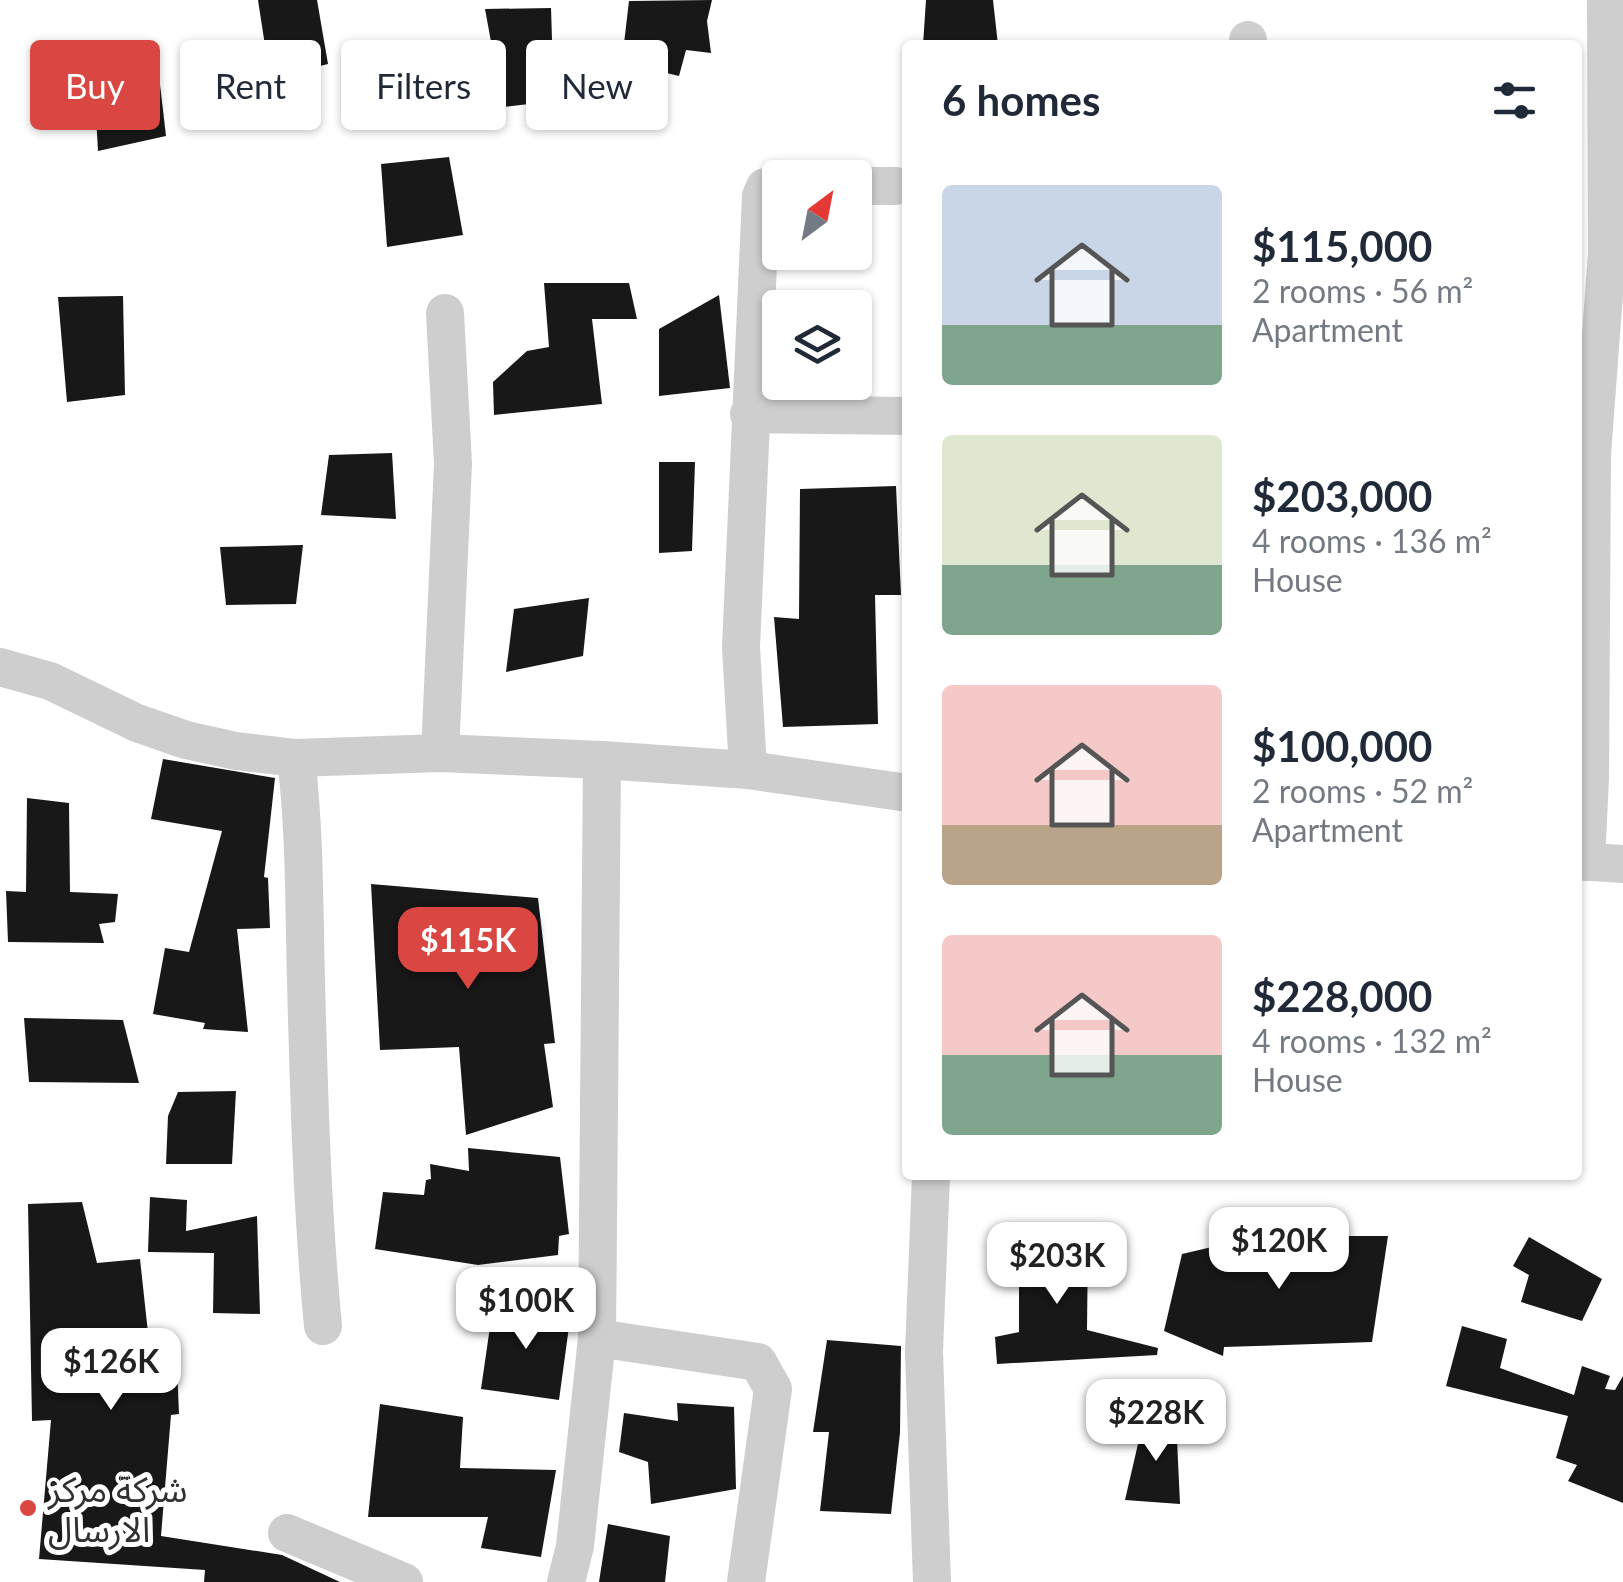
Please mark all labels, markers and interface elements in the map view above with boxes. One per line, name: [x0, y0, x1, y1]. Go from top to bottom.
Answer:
chip: Buy: [30, 40, 160, 130]
chip: Rent: [180, 40, 321, 130]
chip: Filters: [341, 40, 506, 130]
chip: New: [526, 40, 668, 130]
icon: filters: [1487, 73, 1542, 128]
text: 6 homes: [942, 75, 1100, 125]
north arrow: [762, 160, 872, 270]
map controls: [762, 160, 872, 400]
text: $115,000: [1252, 221, 1432, 271]
icon: home: [1022, 225, 1142, 345]
text: 2 rooms · 56 m²: [1252, 271, 1473, 310]
button: layers: [762, 290, 872, 400]
text: Apartment: [1252, 310, 1403, 349]
text: $203,000: [1252, 471, 1432, 521]
icon: home: [1022, 475, 1142, 595]
text: 4 rooms · 136 m²: [1252, 521, 1492, 560]
text: House: [1252, 560, 1343, 599]
text: $100,000: [1252, 721, 1432, 771]
icon: home: [1022, 725, 1142, 845]
text: 2 rooms · 52 m²: [1252, 771, 1473, 810]
text: Apartment: [1252, 810, 1403, 849]
pin: $115K: [398, 907, 538, 992]
text: $115K: [420, 920, 516, 959]
text: $228,000: [1252, 971, 1432, 1021]
icon: home: [1022, 975, 1142, 1095]
text: 4 rooms · 132 m²: [1252, 1021, 1492, 1060]
text: House: [1252, 1060, 1343, 1099]
pin: $120K: [1209, 1207, 1349, 1292]
text: $120K: [1231, 1220, 1327, 1259]
pin: $203K: [987, 1222, 1127, 1307]
text: $203K: [1009, 1235, 1105, 1274]
pin: $100K: [456, 1267, 596, 1352]
text: $100K: [478, 1280, 574, 1319]
pin: $126K: [41, 1328, 181, 1413]
text: $126K: [63, 1341, 159, 1380]
pin: $228K: [1086, 1379, 1226, 1464]
text: $228K: [1108, 1392, 1204, 1431]
place label: شركة مركز الارسال: [47, 1467, 187, 1551]
marker: شركة مركز الارسال: [17, 1497, 39, 1519]

